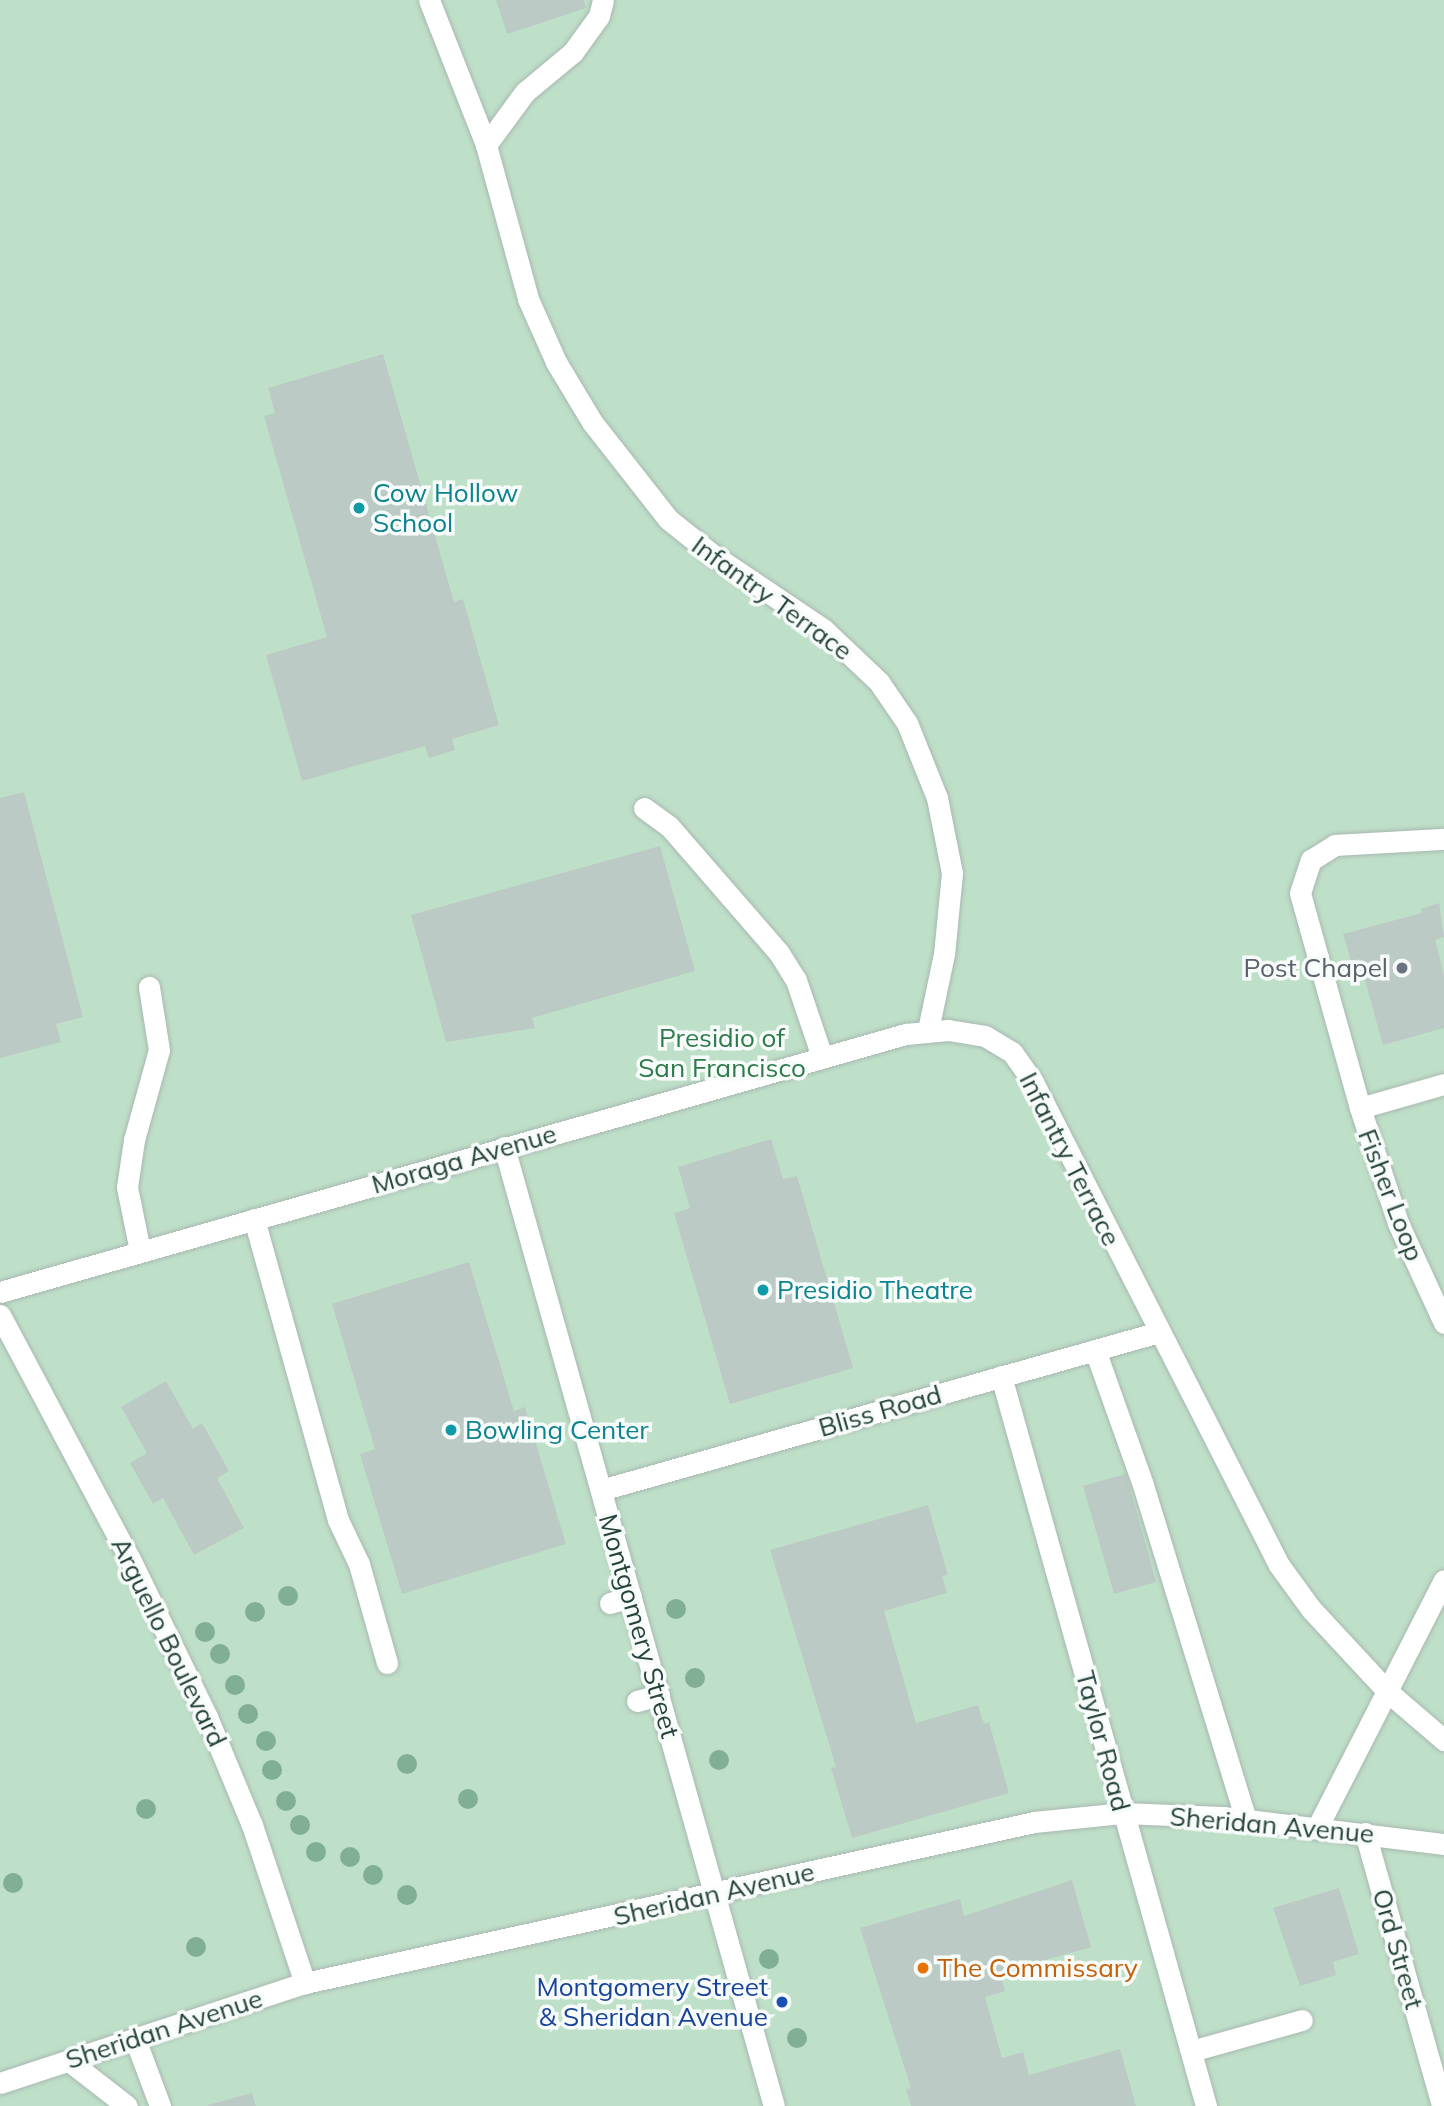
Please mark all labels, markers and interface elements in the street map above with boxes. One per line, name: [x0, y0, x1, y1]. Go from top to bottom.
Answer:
place label: Cow Hollow School: [373, 477, 518, 538]
marker: Cow Hollow School: [351, 500, 367, 516]
street label: Infantry Terrace: [686, 529, 858, 667]
place label: Post Chapel: [1244, 952, 1388, 984]
marker: Post Chapel: [1394, 960, 1410, 976]
park label: Presidio of San Francisco: [638, 1022, 806, 1084]
street label: Infantry Terrace: [1013, 1067, 1127, 1251]
street label: Moraga Avenue: [368, 1118, 560, 1200]
street label: Fisher Loop: [1352, 1125, 1430, 1265]
place label: Presidio Theatre: [777, 1274, 973, 1306]
marker: Presidio Theatre: [755, 1282, 771, 1298]
street label: Bliss Road: [815, 1379, 945, 1443]
place label: Bowling Center: [465, 1414, 649, 1446]
marker: Bowling Center: [443, 1422, 459, 1438]
street label: Montgomery Street: [592, 1510, 686, 1742]
street label: Arguello Boulevard: [105, 1532, 233, 1752]
street label: Taylor Road: [1069, 1667, 1137, 1815]
street label: Sheridan Avenue: [1169, 1801, 1375, 1849]
street label: Sheridan Avenue: [611, 1856, 817, 1932]
street label: Ord Street: [1366, 1885, 1430, 2013]
place label: The Commissary: [937, 1952, 1138, 1984]
marker: The Commissary: [915, 1960, 931, 1976]
place label: Montgomery Street & Sheridan Avenue: [536, 1971, 768, 2032]
street label: Sheridan Avenue: [62, 1982, 266, 2076]
marker: Montgomery Street & Sheridan Avenue: [774, 1994, 790, 2010]

